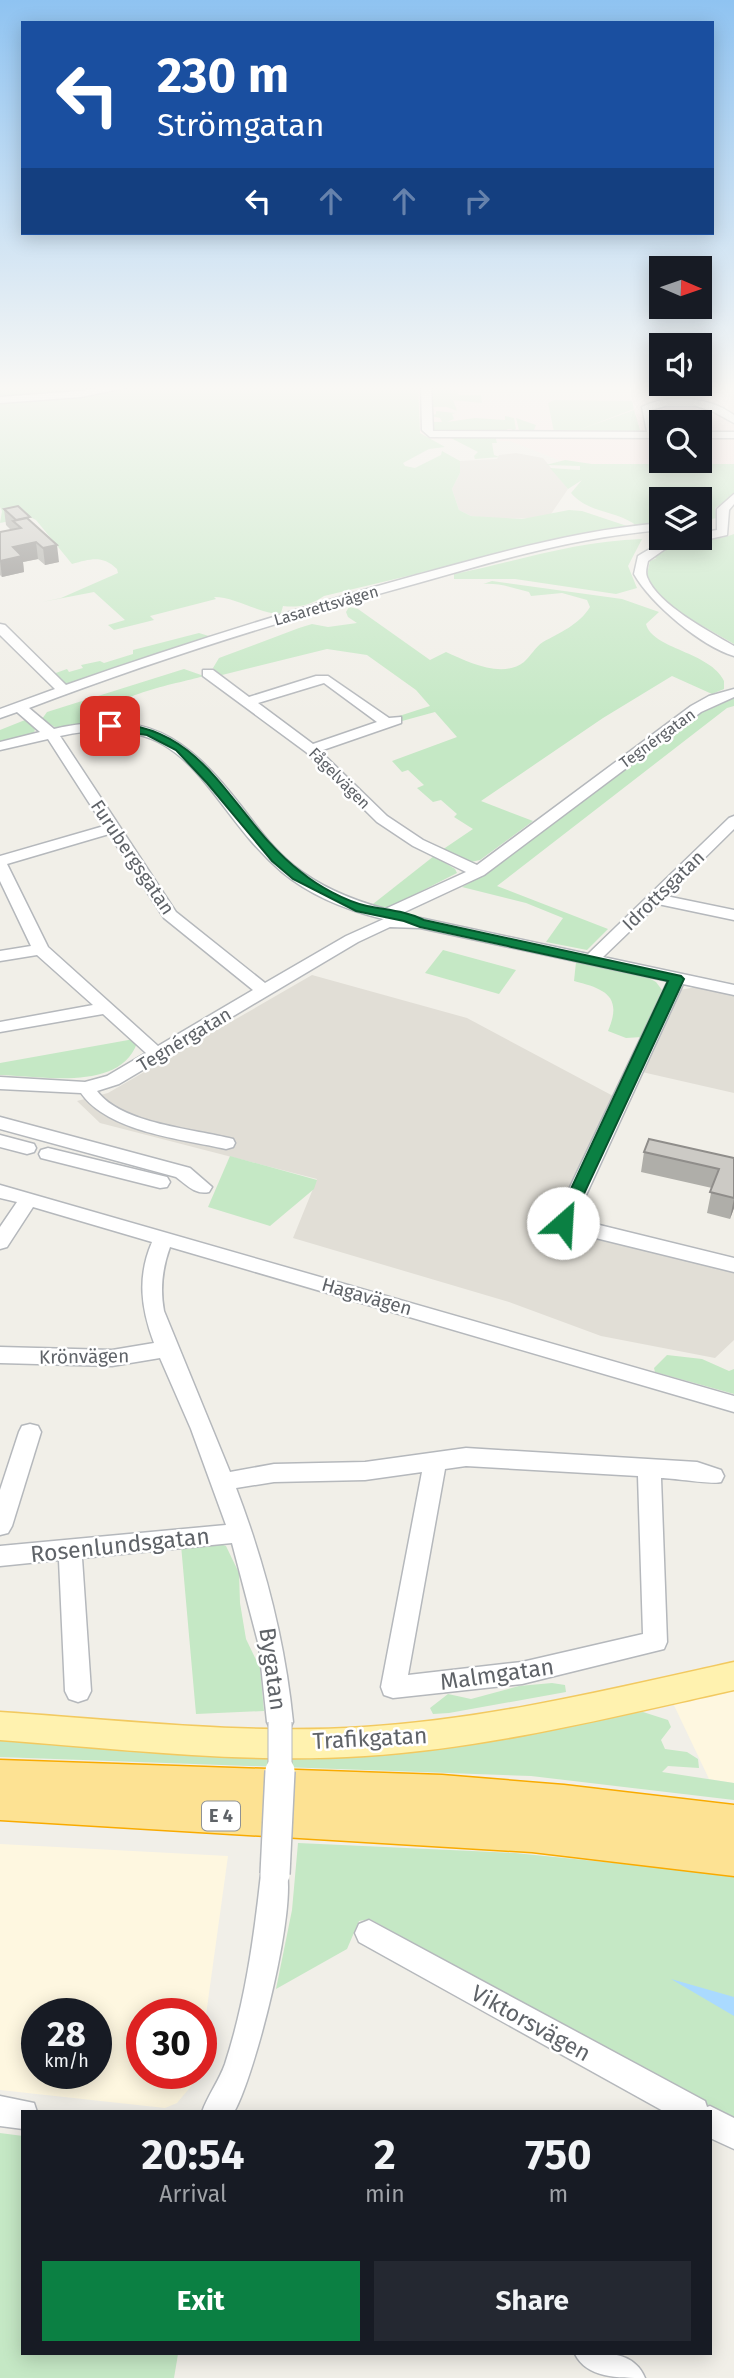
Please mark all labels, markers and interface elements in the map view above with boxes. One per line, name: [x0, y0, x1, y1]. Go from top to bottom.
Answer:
text: 230 m: [157, 46, 289, 105]
icon: left: [42, 49, 133, 140]
text: Strömgatan: [157, 106, 324, 144]
icon: left: [239, 182, 277, 220]
icon: ahead: [312, 182, 350, 220]
icon: ahead: [385, 182, 423, 220]
icon: right: [458, 182, 496, 220]
north arrow: [649, 256, 712, 318]
map controls: [649, 256, 712, 550]
button: sound: [649, 333, 712, 396]
button: search: [649, 410, 712, 473]
button: layers: [649, 487, 712, 550]
street label: Lasarettsvägen: [272, 581, 381, 629]
pin: [80, 696, 140, 756]
street label: Tegnérgatan: [616, 705, 699, 772]
icon: arrive: [91, 707, 129, 745]
street label: Fågelvägen: [305, 744, 374, 813]
street label: Furubergsgatan: [86, 796, 179, 919]
street label: Idrottsgatan: [617, 845, 709, 935]
street label: Tegnérgatan: [133, 1002, 235, 1076]
position arrow: [526, 1186, 600, 1260]
street label: Hagavägen: [319, 1273, 415, 1320]
street label: Krönvägen: [39, 1344, 129, 1369]
street label: Rosenlundsgatan: [29, 1522, 211, 1568]
street label: Bygatan: [253, 1626, 293, 1712]
street label: Malmgatan: [438, 1652, 556, 1696]
street label: Trafikgatan: [312, 1721, 428, 1755]
road number: E 4: [202, 1802, 240, 1830]
street label: Viktorsvägen: [466, 1979, 596, 2067]
speed limit sign: 30: [126, 1998, 217, 2089]
text: 28: [47, 2013, 86, 2055]
text: km/h: [44, 2050, 89, 2072]
text: 20:54: [142, 2130, 244, 2180]
text: 2: [374, 2130, 396, 2180]
text: 750: [525, 2130, 591, 2180]
text: Arrival: [159, 2180, 227, 2208]
text: min: [365, 2180, 405, 2208]
text: m: [548, 2180, 568, 2208]
button: Exit: [42, 2261, 360, 2341]
button: Share: [374, 2261, 691, 2341]

